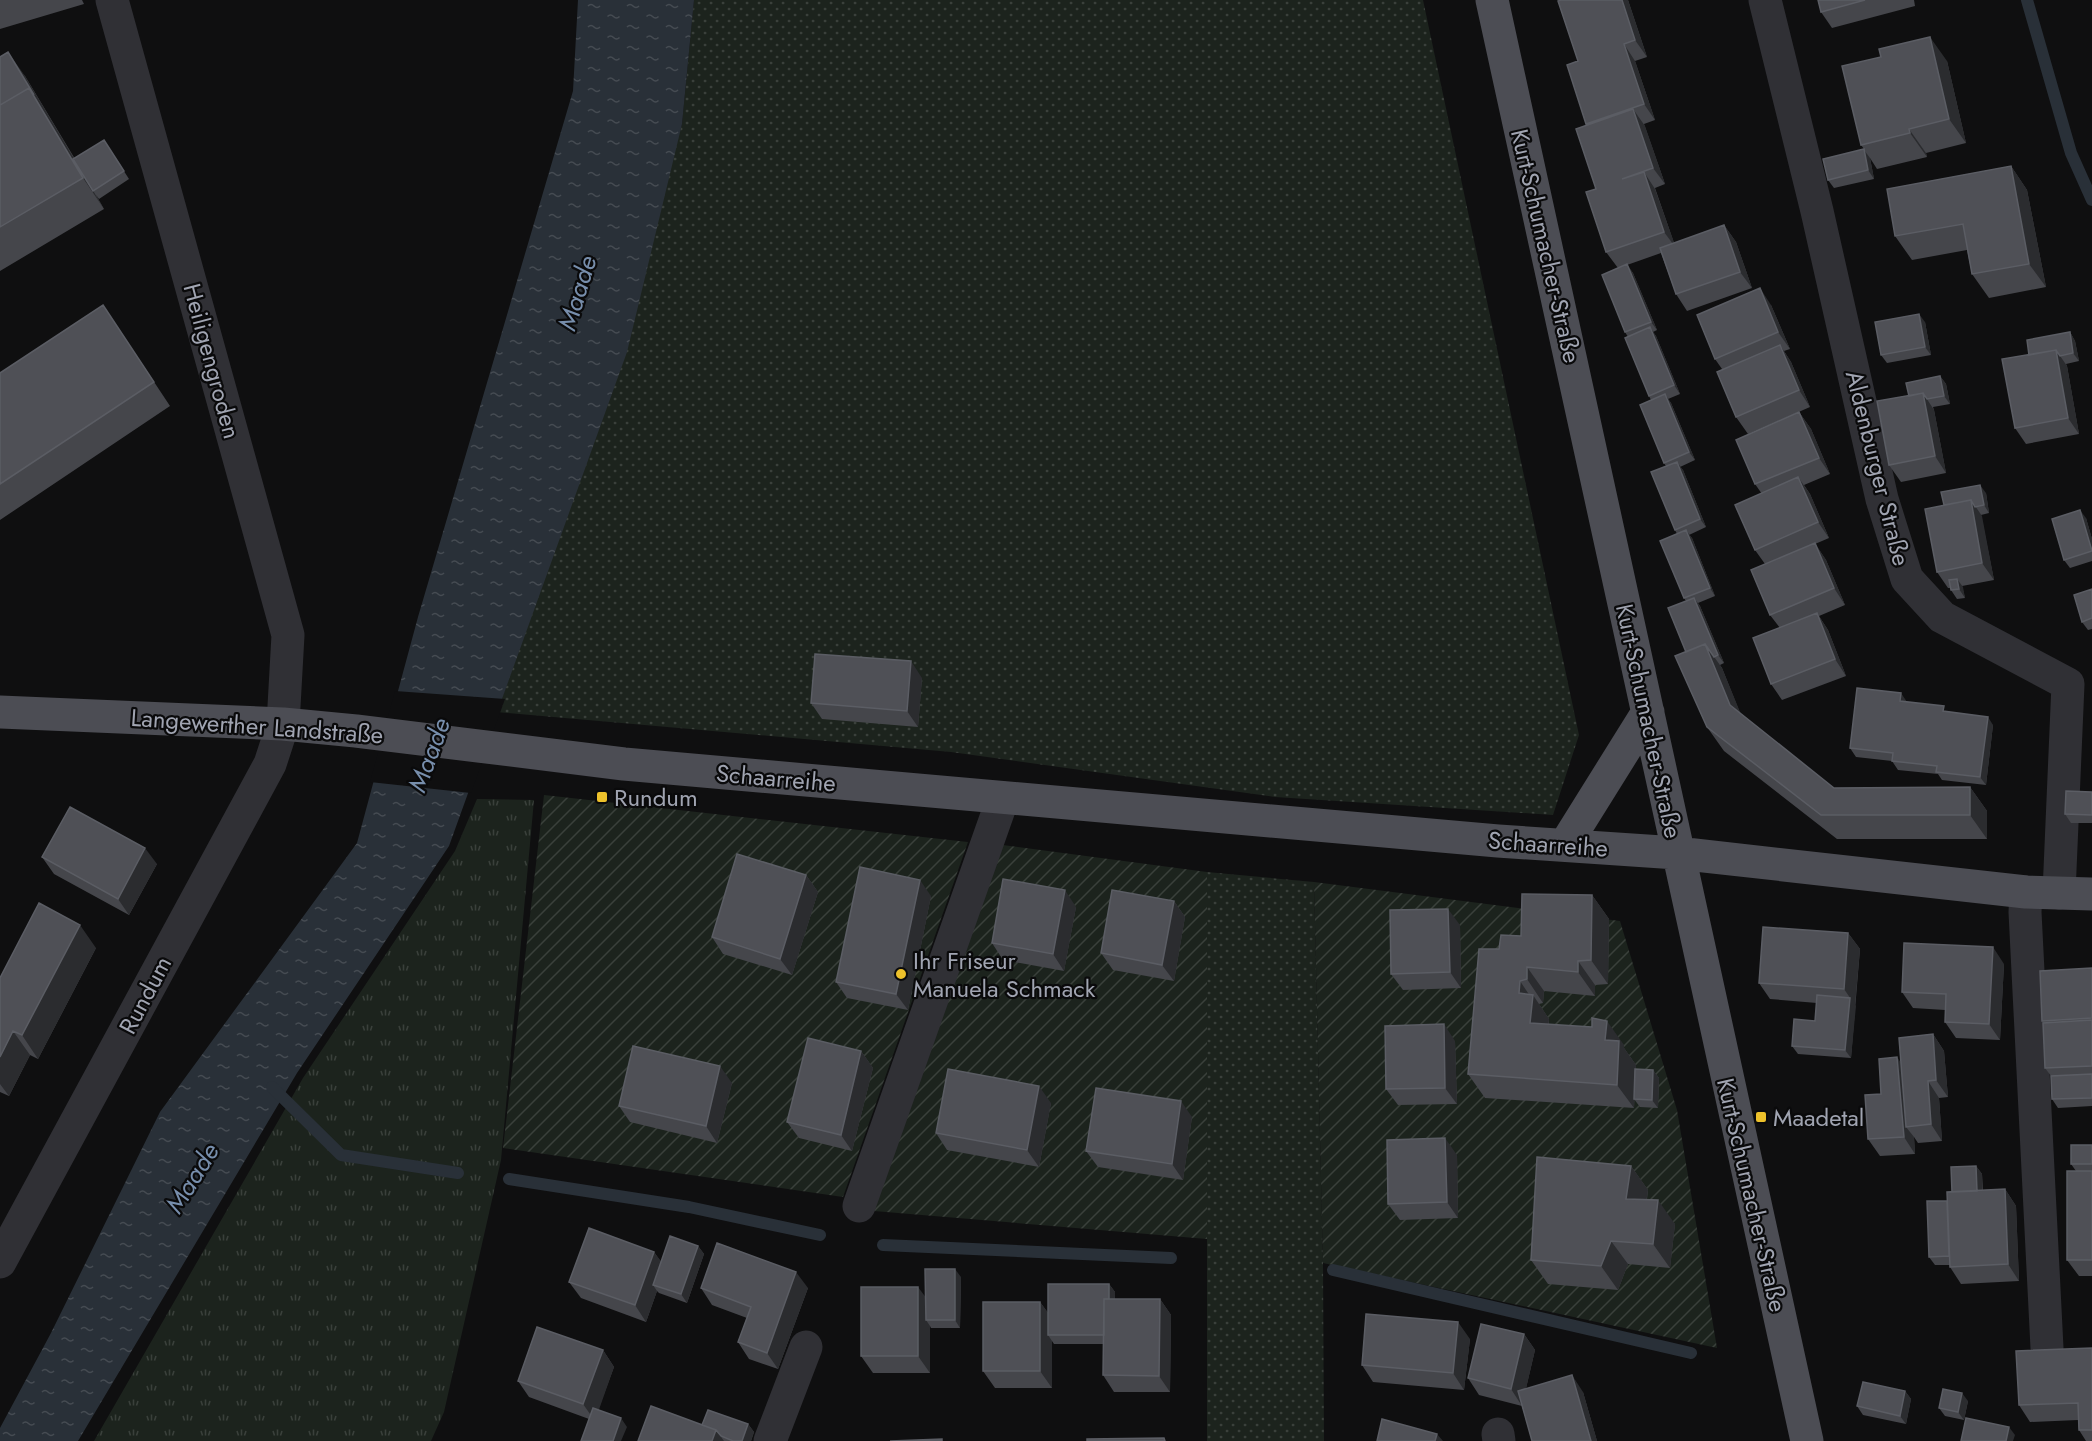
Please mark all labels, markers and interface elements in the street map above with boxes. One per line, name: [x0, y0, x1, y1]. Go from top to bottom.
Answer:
street label: Kurt-Schumacher-Straße: [1502, 126, 1590, 366]
water label: Maade: [548, 251, 606, 335]
street label: Heiligengroden: [174, 279, 250, 443]
street label: Aldenburger Straße: [1837, 367, 1919, 569]
street label: Kurt-Schumacher-Straße: [1607, 601, 1691, 841]
street label: Langewerther Landstraße: [130, 700, 384, 752]
water label: Maade: [398, 713, 460, 797]
street label: Schaarreihe: [715, 755, 837, 801]
place label: Rundum: [614, 780, 698, 815]
marker: Rundum: [595, 790, 609, 804]
street label: Schaarreihe: [1487, 822, 1609, 866]
place label: Ihr Friseur Manuela Schmack: [913, 943, 1096, 1006]
street label: Rundum: [110, 950, 180, 1040]
marker: Ihr Friseur Manuela Schmack: [894, 967, 908, 981]
street label: Kurt-Schumacher-Straße: [1708, 1075, 1796, 1315]
place label: Maadetal: [1773, 1100, 1864, 1135]
marker: Maadetal: [1754, 1110, 1768, 1124]
water label: Maade: [156, 1135, 228, 1221]

